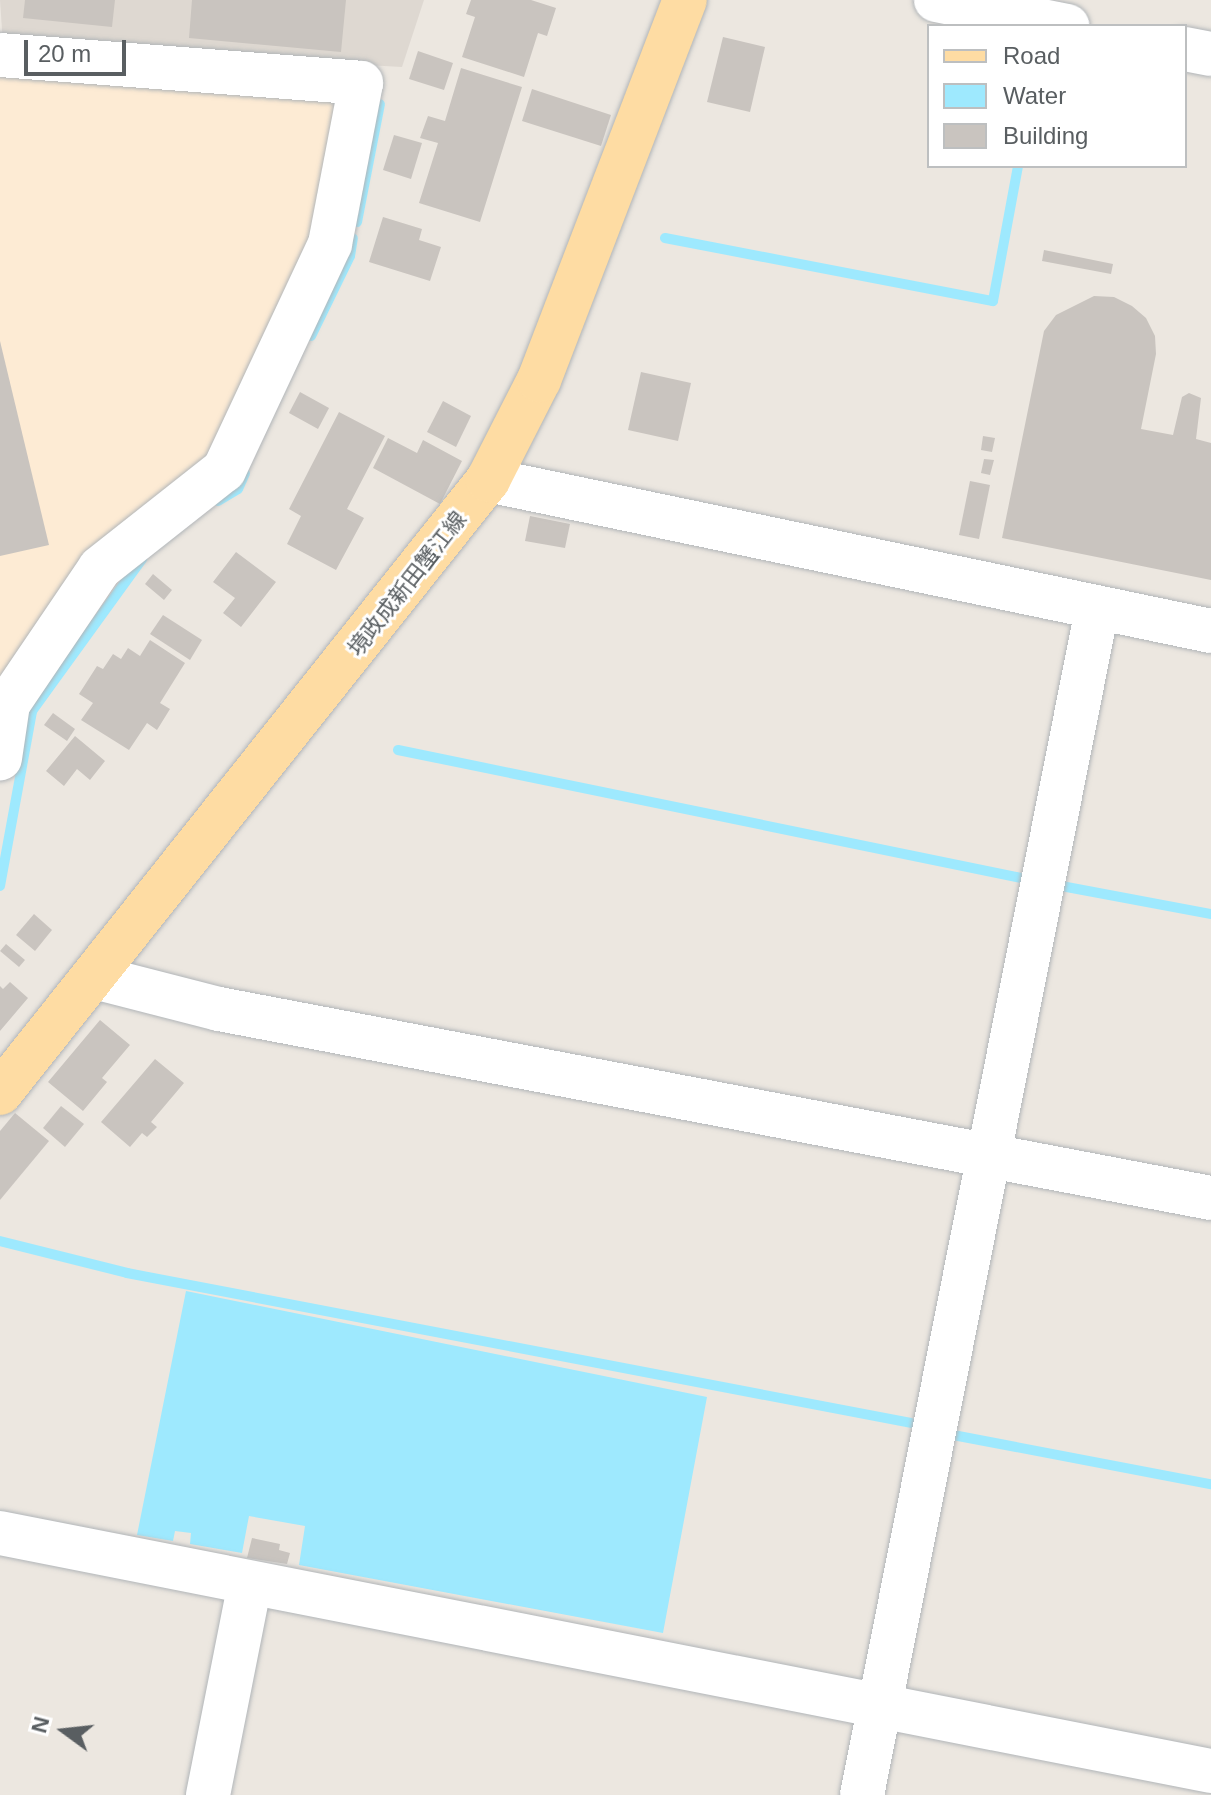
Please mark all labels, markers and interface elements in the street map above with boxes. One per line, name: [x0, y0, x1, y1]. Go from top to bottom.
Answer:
scale bar: [28, 24, 130, 74]
legend: [927, 24, 1187, 168]
text: 20 m: [38, 40, 91, 67]
text: Road: [1003, 42, 1060, 69]
text: Water: [1003, 82, 1066, 109]
text: Building: [1003, 122, 1088, 149]
street label: 境政成新田蟹江線: [342, 507, 472, 661]
north arrow: [24, 1691, 104, 1771]
text: N: [26, 1714, 54, 1736]

